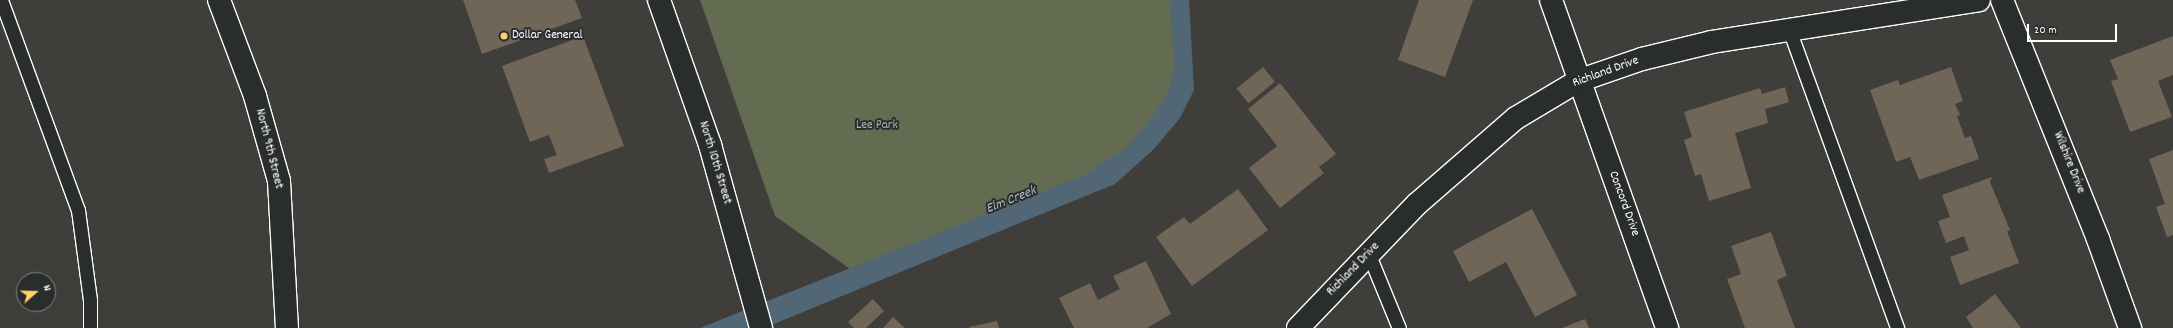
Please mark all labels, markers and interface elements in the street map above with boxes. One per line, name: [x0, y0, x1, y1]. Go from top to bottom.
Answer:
scale bar: [2029, 16, 2119, 42]
text: 20 m: [2034, 22, 2057, 39]
place label: Dollar General: [512, 28, 583, 44]
marker: Dollar General: [499, 31, 509, 41]
street label: Richland Drive: [1571, 54, 1641, 92]
street label: North 9th Street: [251, 107, 285, 191]
park label: Lee Park: [856, 118, 898, 134]
street label: North 10th Street: [694, 120, 734, 206]
street label: Wilshire Drive: [2049, 130, 2087, 196]
street label: Concord Drive: [1604, 169, 1642, 239]
water label: Elm Creek: [983, 182, 1039, 218]
street label: Richland Drive: [1324, 240, 1384, 300]
north arrow: [16, 272, 56, 312]
text: N: [38, 283, 55, 294]

